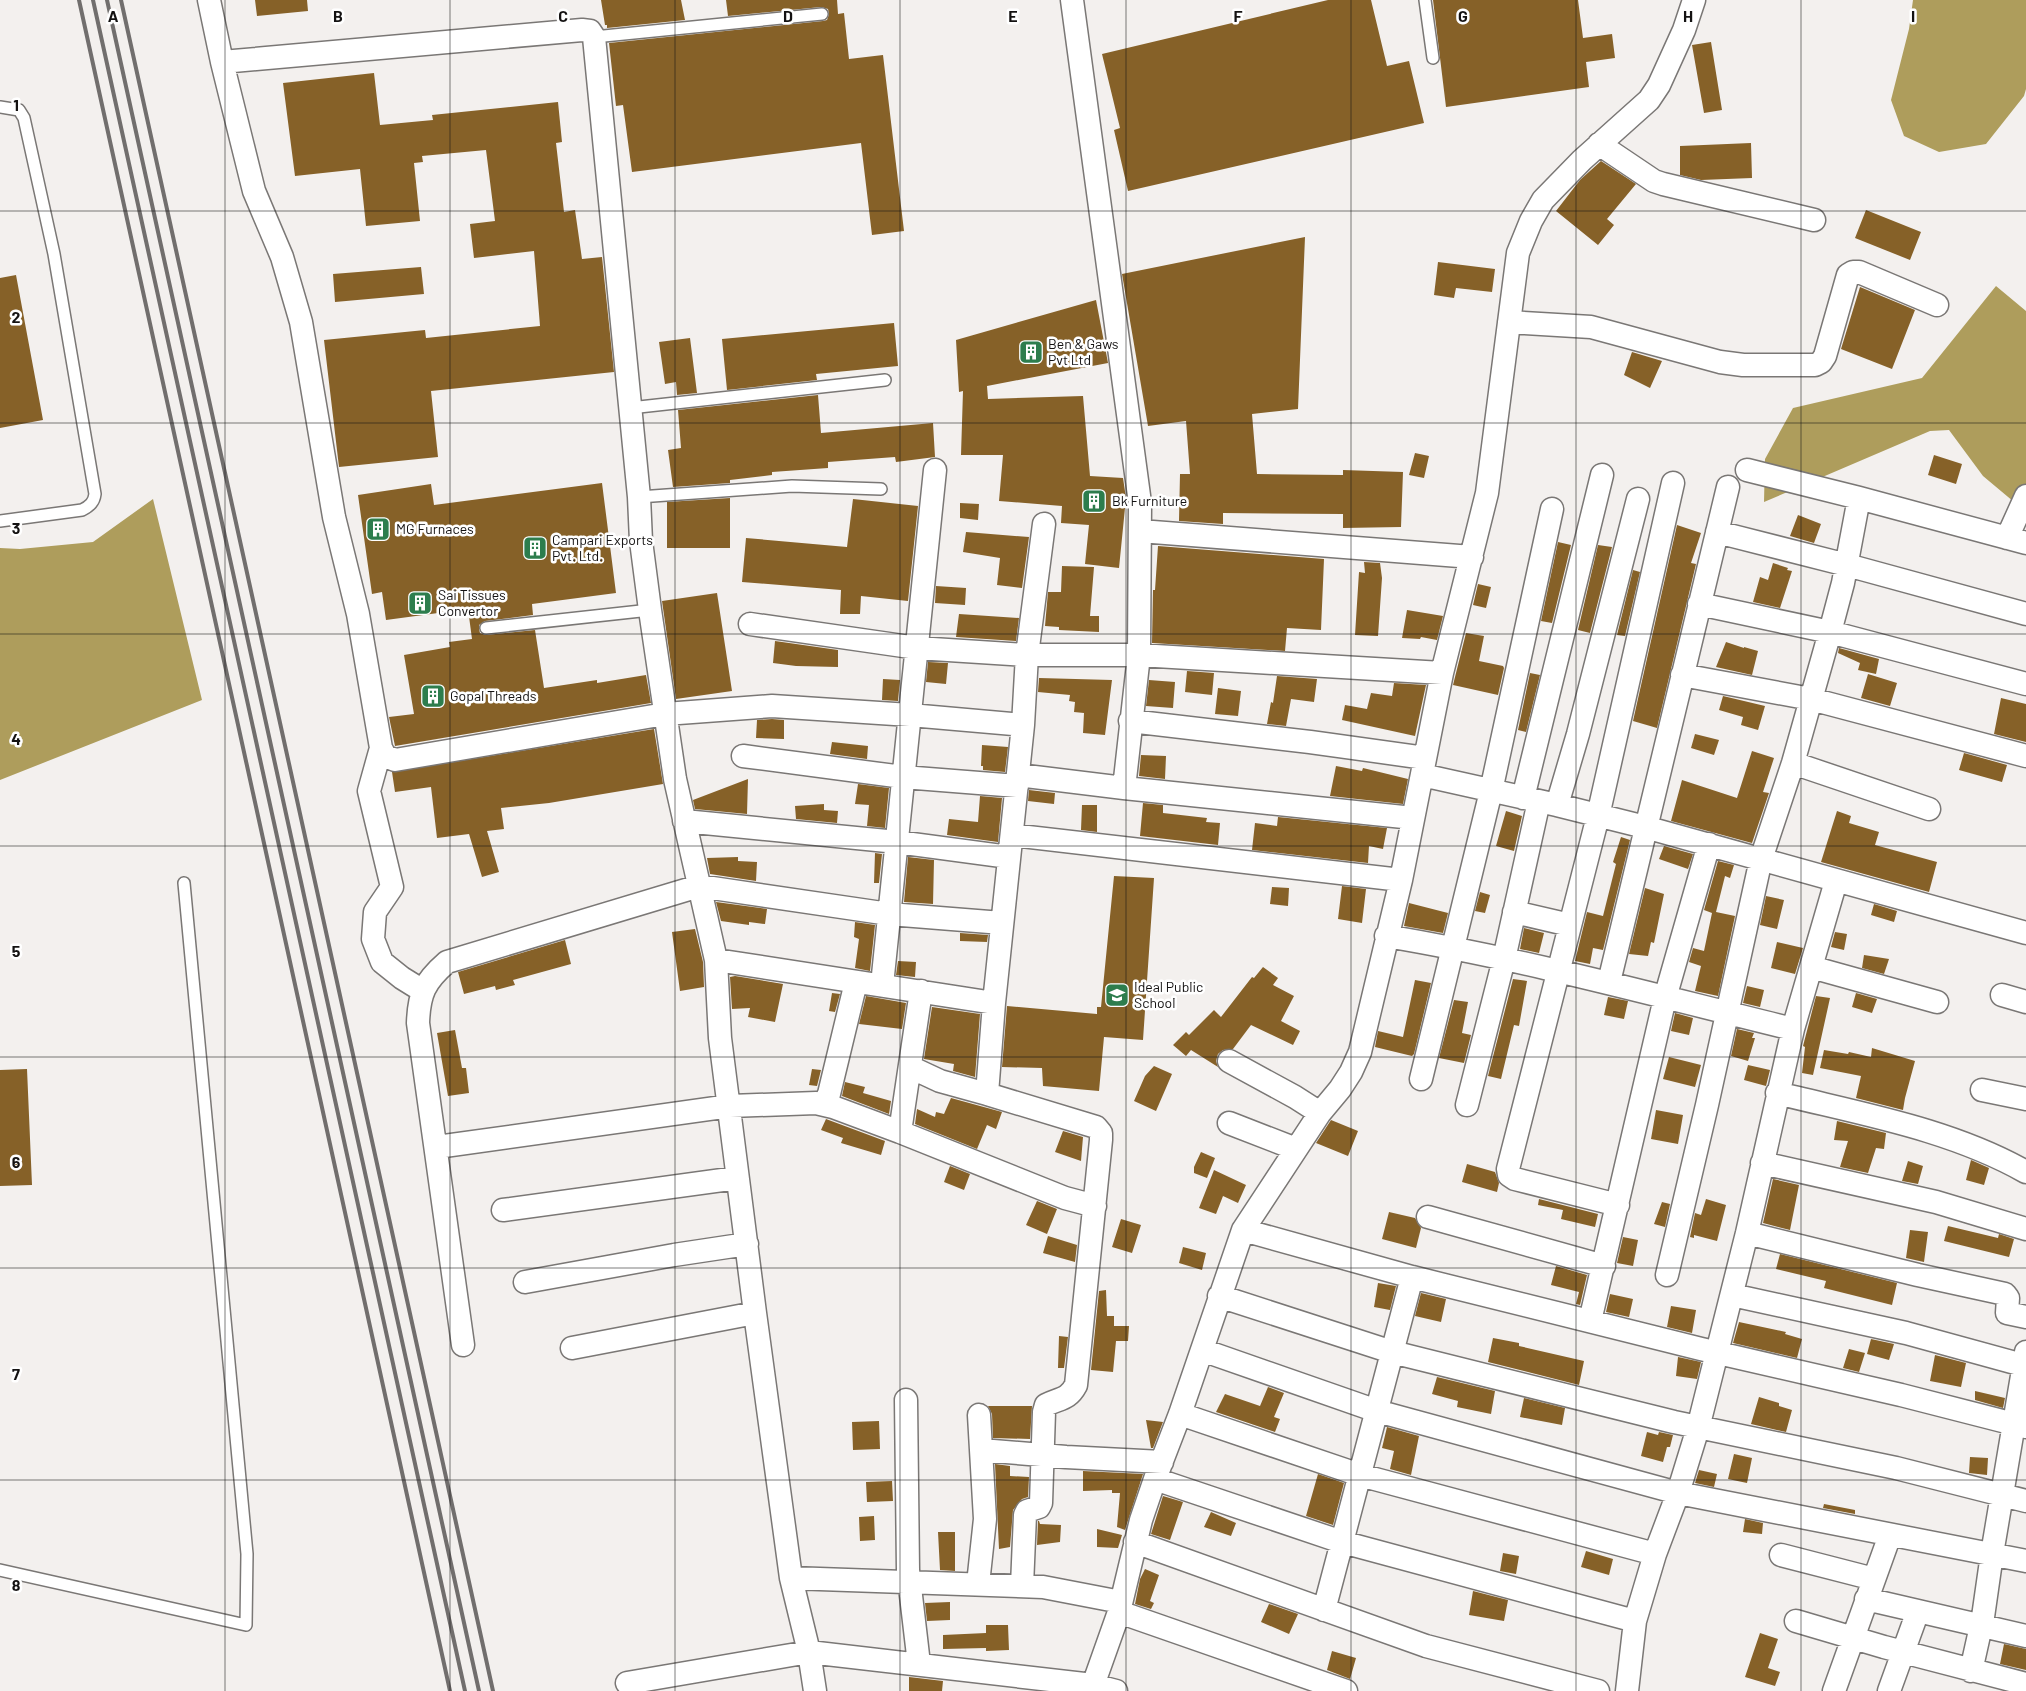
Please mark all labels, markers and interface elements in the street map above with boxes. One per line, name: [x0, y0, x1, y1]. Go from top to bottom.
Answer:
text: A: [108, 6, 119, 25]
text: B: [333, 6, 343, 25]
text: C: [558, 6, 568, 25]
text: D: [783, 6, 793, 25]
text: E: [1008, 6, 1018, 25]
text: F: [1234, 6, 1243, 25]
text: G: [1458, 6, 1468, 25]
text: H: [1683, 6, 1693, 25]
text: I: [1911, 6, 1915, 25]
text: 1: [13, 95, 19, 114]
text: 2: [12, 307, 21, 326]
place label: Ben & Gaws Pvt Ltd: [1048, 335, 1119, 368]
building icon: Ben & Gaws Pvt Ltd: [1018, 339, 1044, 365]
building icon: Bk Furniture: [1081, 488, 1107, 514]
place label: Bk Furniture: [1112, 492, 1187, 509]
building icon: MG Furnaces: [365, 516, 391, 542]
text: 3: [12, 518, 20, 537]
place label: MG Furnaces: [396, 520, 474, 537]
place label: Campari Exports Pvt. Ltd.: [552, 531, 653, 564]
building icon: Campari Exports Pvt. Ltd.: [522, 535, 548, 561]
place label: Sai Tissues Convertor: [438, 586, 506, 619]
building icon: Sai Tissues Convertor: [407, 590, 433, 616]
building icon: Gopal Threads: [420, 683, 446, 709]
place label: Gopal Threads: [450, 687, 537, 704]
text: 4: [11, 729, 21, 748]
text: 5: [12, 941, 21, 960]
place label: Ideal Public School: [1134, 978, 1203, 1011]
school or university icon: Ideal Public School: [1104, 982, 1130, 1008]
text: 6: [12, 1152, 21, 1171]
text: 7: [12, 1364, 20, 1383]
text: 8: [12, 1575, 21, 1594]

